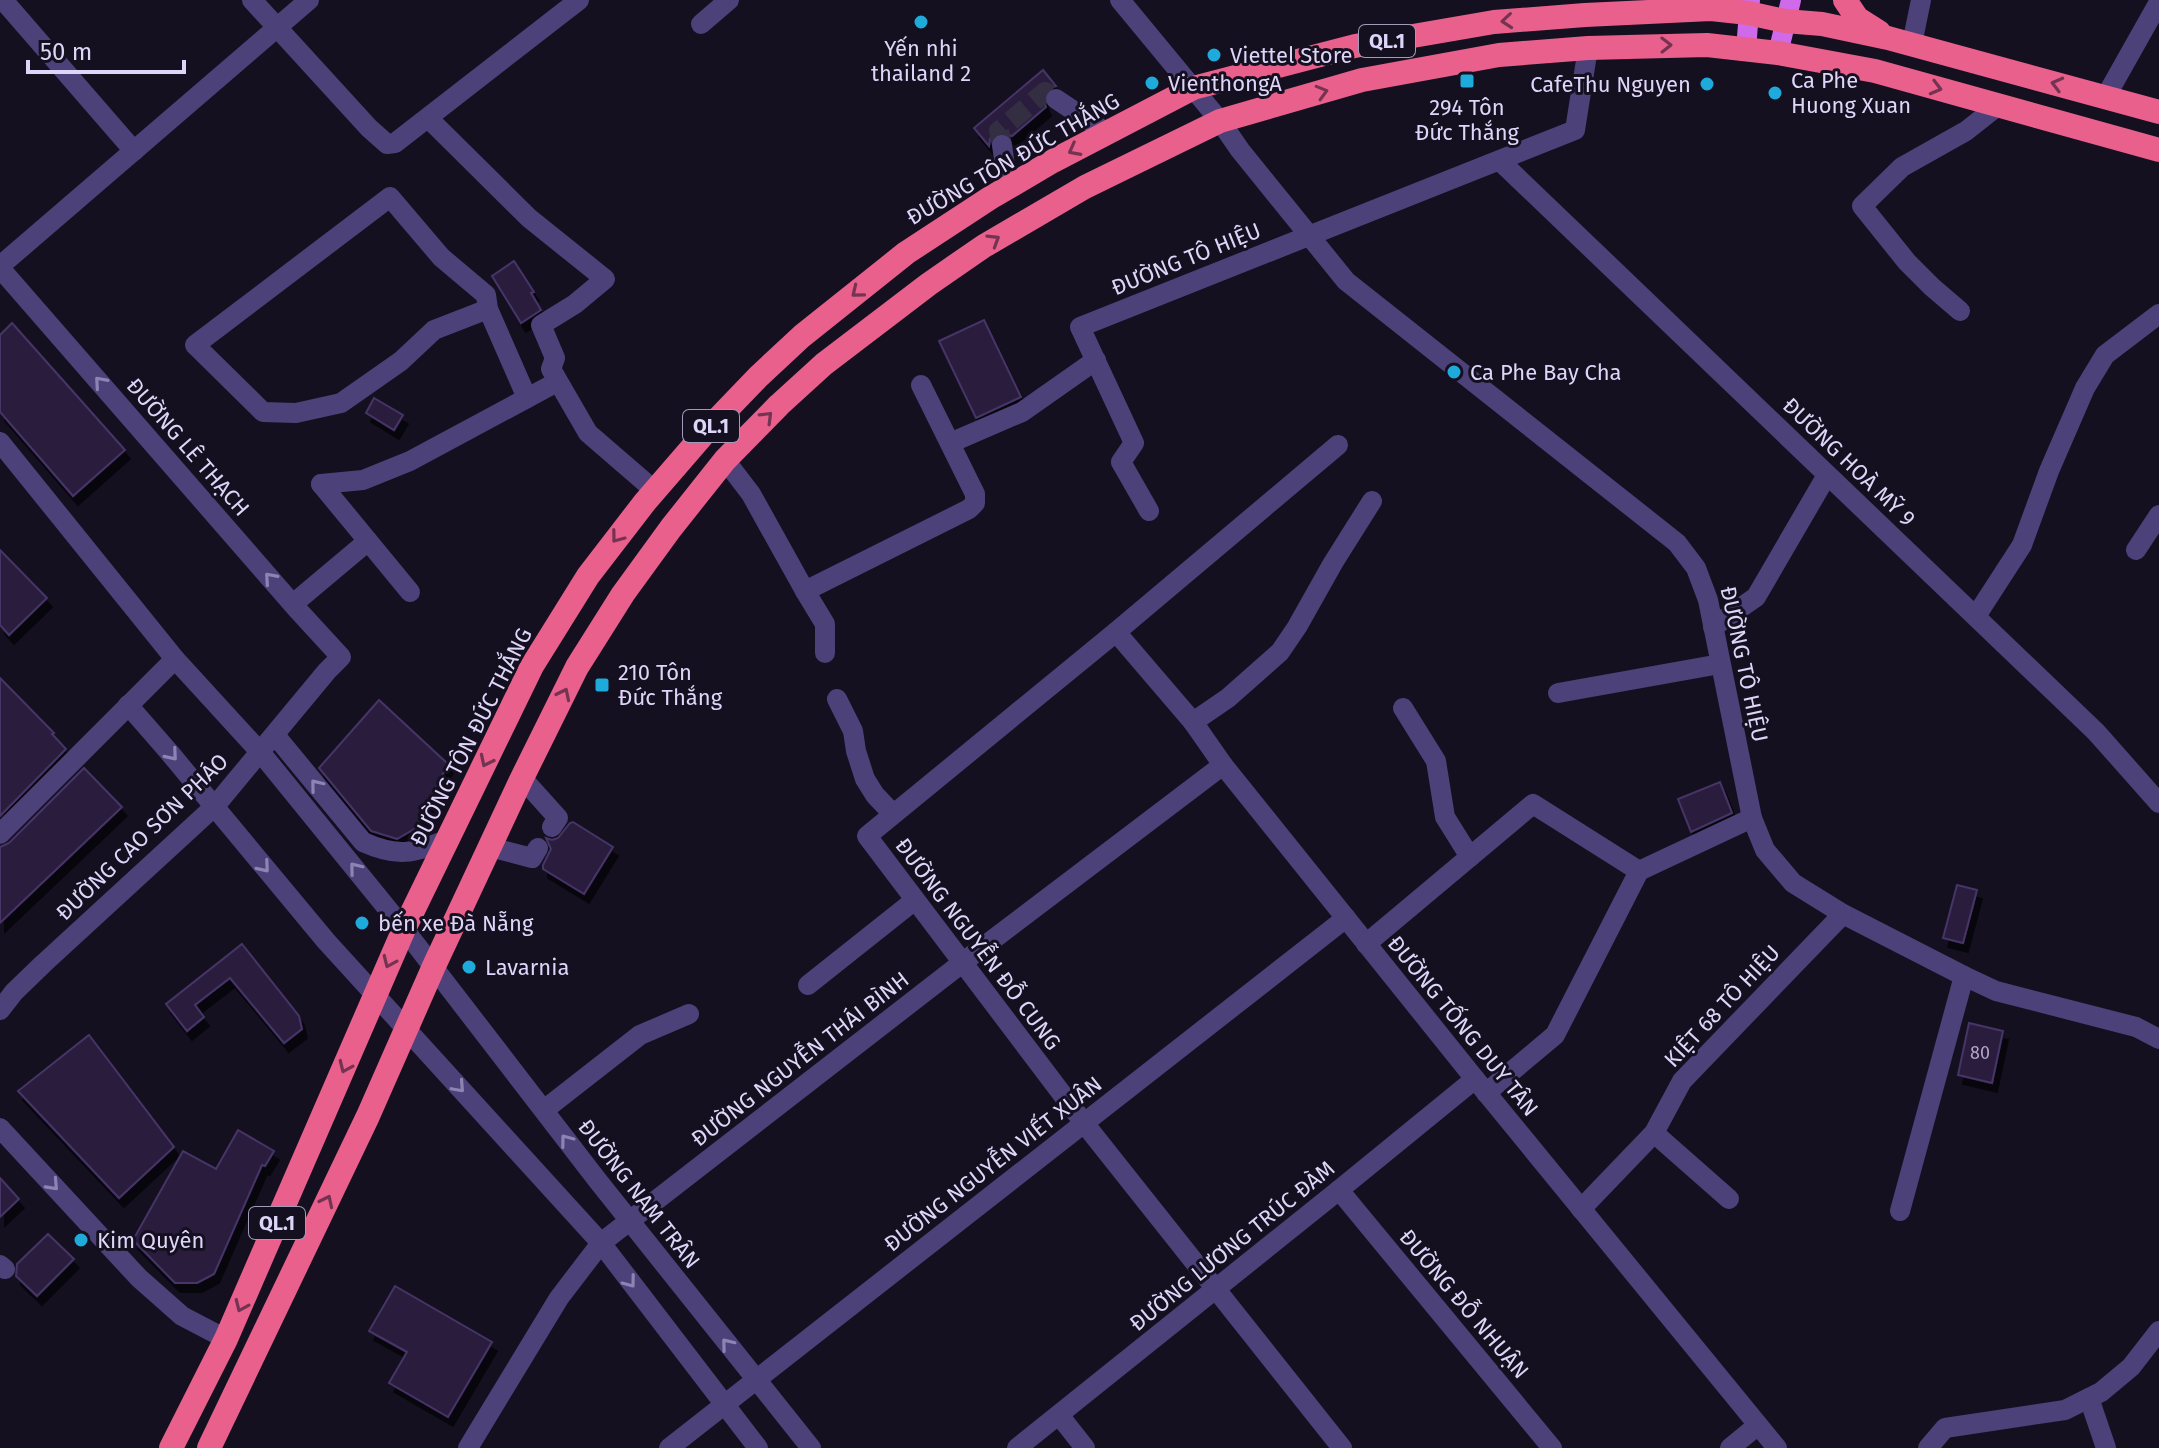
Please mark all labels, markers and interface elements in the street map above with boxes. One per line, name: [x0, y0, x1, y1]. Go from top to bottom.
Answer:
one-way arrow: [1500, 12, 1513, 29]
marker: Yến nhi thailand 2: [912, 13, 930, 31]
scale bar: [28, 24, 184, 74]
road number: QL.1: [1359, 25, 1415, 57]
place label: Yến nhi thailand 2: [871, 35, 971, 87]
one-way arrow: [1660, 36, 1673, 54]
text: 50 m: [40, 38, 92, 66]
place label: Viettel Store: [1230, 42, 1353, 69]
marker: Viettel Store: [1205, 46, 1223, 64]
place label: Ca Phe Huong Xuan: [1791, 67, 1911, 119]
place label: VienthongA: [1168, 70, 1282, 97]
place label: CafeThu Nguyen: [1530, 71, 1691, 98]
marker: 294 Tôn Đức Thắng: [1458, 72, 1476, 90]
marker: VienthongA: [1143, 74, 1161, 92]
marker: CafeThu Nguyen: [1698, 75, 1716, 93]
one-way arrow: [2050, 77, 2064, 94]
one-way arrow: [1928, 79, 1942, 95]
street label: ĐƯỜNG TÔN ĐỨC THẮNG: [900, 84, 1124, 231]
marker: Ca Phe Huong Xuan: [1766, 84, 1784, 102]
one-way arrow: [1314, 85, 1328, 101]
place label: 294 Tôn Đức Thắng: [1415, 94, 1520, 146]
one-way arrow: [1068, 141, 1083, 156]
street label: ĐƯỜNG TÔ HIỆU: [1107, 217, 1265, 301]
one-way arrow: [985, 235, 1000, 250]
one-way arrow: [851, 282, 866, 296]
place label: Ca Phe Bay Cha: [1470, 359, 1622, 386]
marker: Ca Phe Bay Cha: [1445, 363, 1463, 381]
street label: ĐƯỜNG LÊ THẠCH: [121, 373, 255, 521]
one-way arrow: [95, 377, 109, 391]
street label: ĐƯỜNG HOÀ MỸ 9: [1777, 392, 1921, 532]
road number: QL.1: [683, 410, 739, 442]
one-way arrow: [758, 412, 772, 426]
one-way arrow: [613, 528, 627, 543]
one-way arrow: [266, 573, 280, 588]
street label: ĐƯỜNG TÔ HIỆU: [1714, 584, 1774, 744]
street label: ĐƯỜNG TÔN ĐỨC THẮNG: [402, 622, 538, 851]
place label: 210 Tôn Đức Thắng: [618, 659, 723, 711]
marker: 210 Tôn Đức Thắng: [593, 676, 611, 694]
one-way arrow: [554, 687, 570, 702]
one-way arrow: [162, 746, 177, 761]
street label: ĐƯỜNG CAO SƠN PHÁO: [50, 748, 234, 926]
one-way arrow: [480, 752, 496, 767]
one-way arrow: [311, 780, 326, 794]
street label: ĐƯỜNG NGUYỄN ĐỖ CUNG: [889, 831, 1068, 1055]
one-way arrow: [254, 858, 268, 873]
one-way arrow: [350, 863, 365, 877]
place label: bến xe Đà Nẵng: [378, 910, 534, 937]
marker: bến xe Đà Nẵng: [353, 914, 371, 932]
street label: ĐƯỜNG TỐNG DUY TÂN: [1382, 929, 1546, 1122]
street label: KIỆT 68 TÔ HIỆU: [1658, 939, 1786, 1073]
one-way arrow: [383, 954, 399, 968]
place label: Lavarnia: [485, 954, 569, 981]
marker: Lavarnia: [460, 958, 478, 976]
street label: ĐƯỜNG NGUYỄN THÁI BÌNH: [685, 964, 914, 1152]
house number: 80: [1970, 1042, 1990, 1064]
one-way arrow: [338, 1059, 354, 1073]
street label: ĐƯỜNG NGUYỄN VIẾT XUÂN: [877, 1069, 1107, 1257]
one-way arrow: [450, 1077, 464, 1092]
street label: ĐƯỜNG NAM TRÂN: [572, 1114, 706, 1274]
one-way arrow: [562, 1134, 576, 1149]
street label: ĐƯỜNG LƯƠNG TRÚC ĐÀM: [1124, 1155, 1340, 1337]
one-way arrow: [43, 1176, 57, 1191]
one-way arrow: [318, 1195, 334, 1209]
road number: QL.1: [249, 1207, 305, 1239]
street label: ĐƯỜNG ĐỖ NHUẬN: [1394, 1222, 1536, 1384]
place label: Kim Quyên: [97, 1227, 204, 1254]
marker: Kim Quyên: [72, 1231, 90, 1249]
one-way arrow: [621, 1274, 635, 1288]
one-way arrow: [234, 1297, 250, 1312]
one-way arrow: [723, 1338, 737, 1353]

